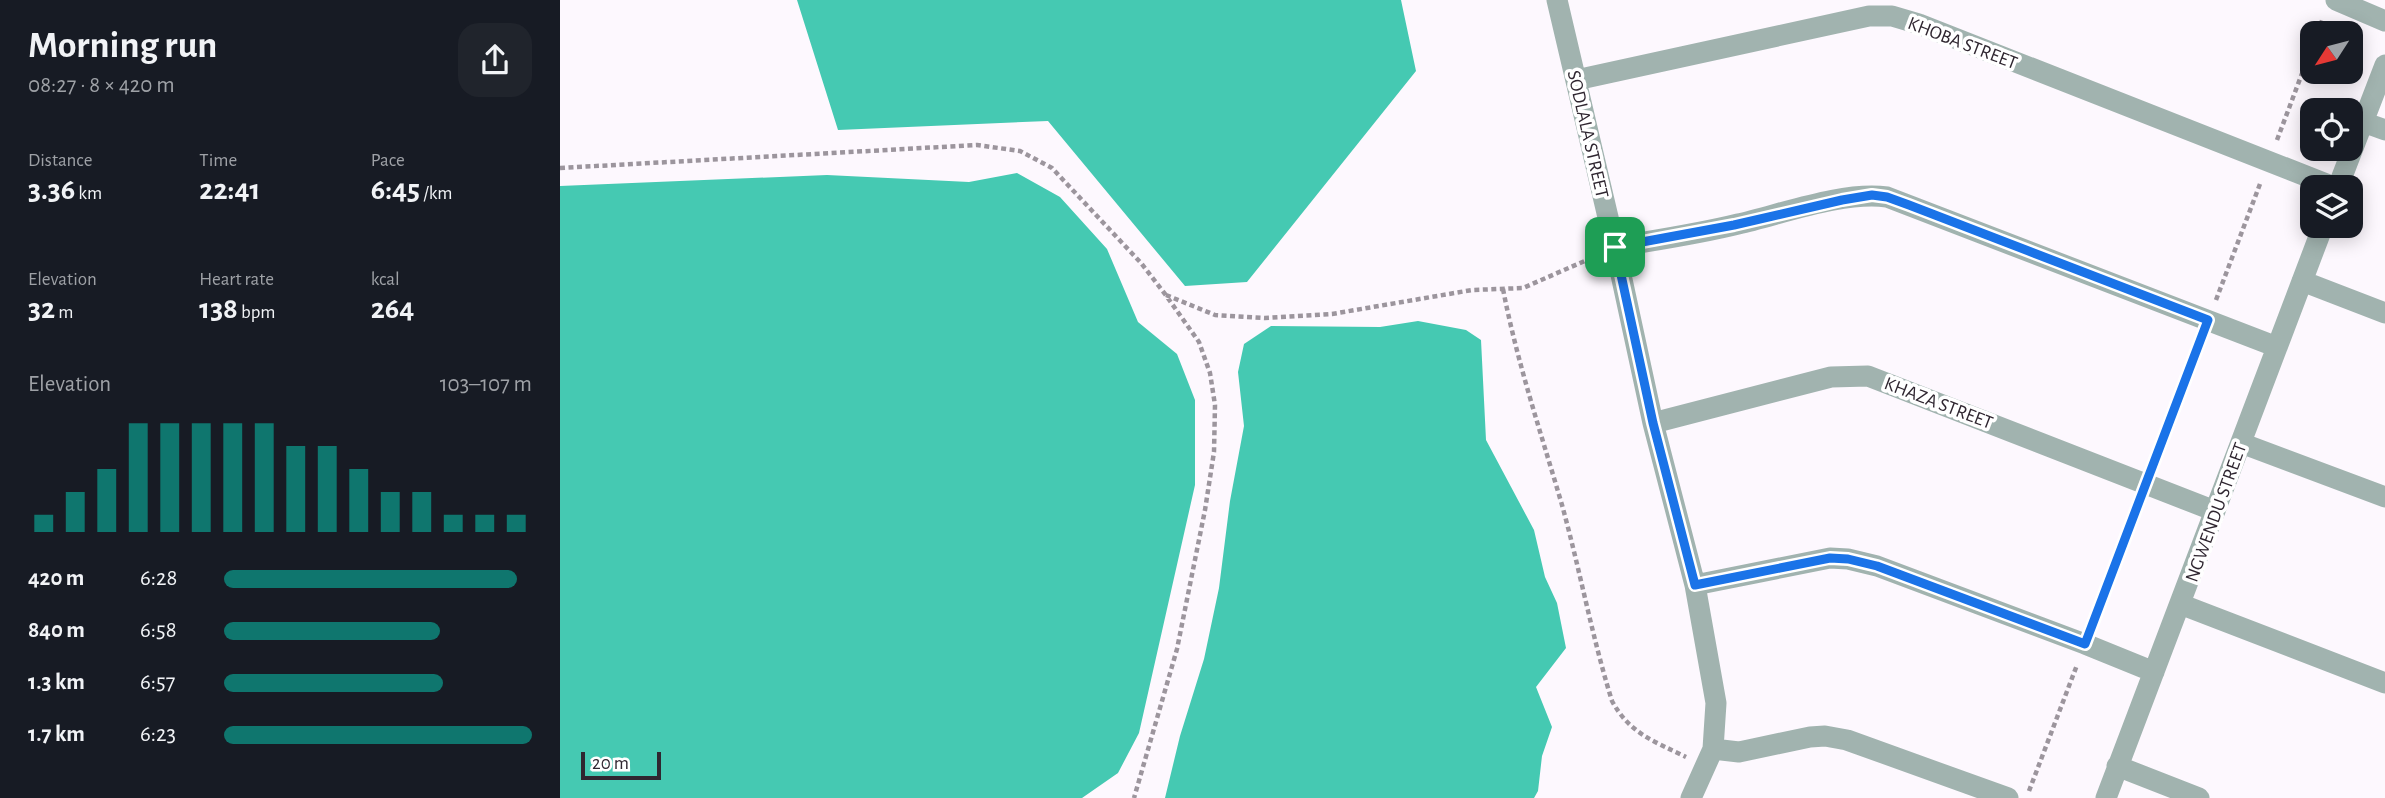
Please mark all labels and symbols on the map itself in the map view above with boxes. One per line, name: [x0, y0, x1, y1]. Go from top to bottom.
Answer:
street label: KHOBA STREET: [1905, 14, 2020, 73]
north arrow: [2300, 21, 2362, 84]
street label: SODLALA STREET: [1564, 69, 1611, 200]
pin: [1585, 217, 1645, 277]
street label: KHAZA STREET: [1882, 374, 1995, 433]
street label: NGWENDU STREET: [2182, 440, 2250, 585]
scale bar: [581, 749, 662, 781]

